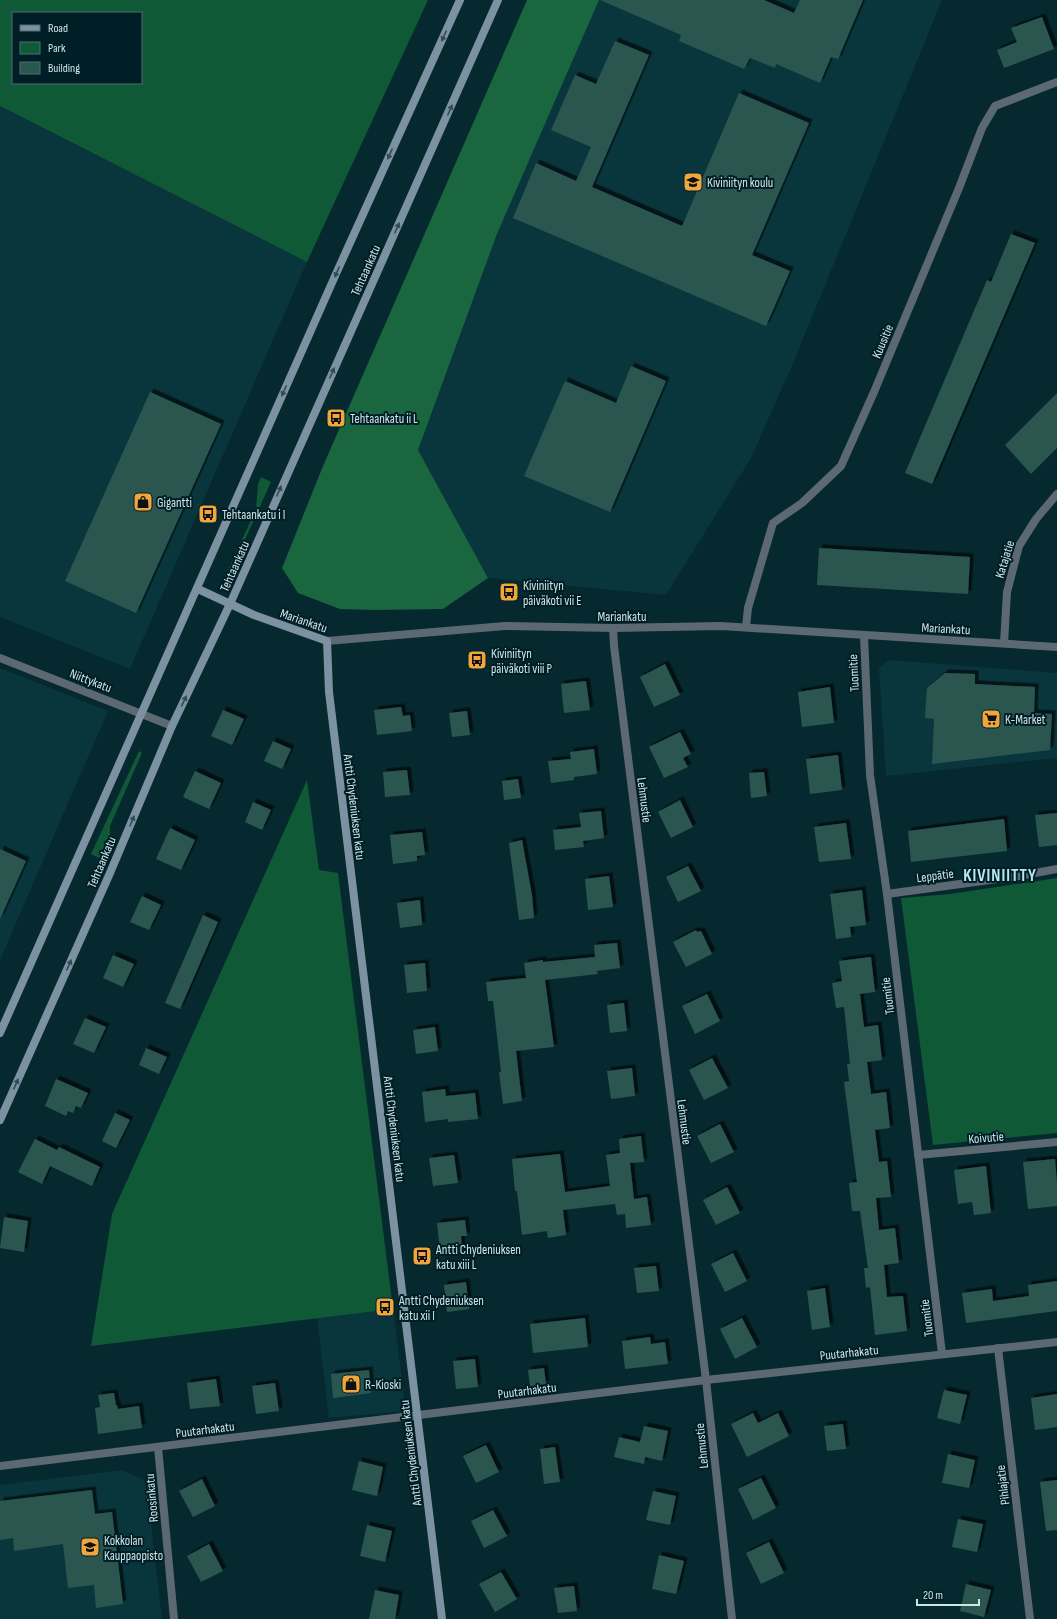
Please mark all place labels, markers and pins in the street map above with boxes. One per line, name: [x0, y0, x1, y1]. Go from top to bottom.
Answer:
school or university icon: Kiviniityn koulu: [682, 171, 704, 193]
place label: Kiviniityn koulu: [707, 175, 773, 191]
bus stop icon: Tehtaankatu ii L: [325, 407, 347, 429]
place label: Tehtaankatu ii L: [350, 411, 418, 427]
shop icon: Gigantti: [132, 491, 154, 513]
place label: Gigantti: [157, 495, 192, 511]
bus stop icon: Tehtaankatu i I: [197, 503, 219, 525]
place label: Tehtaankatu i I: [222, 507, 285, 523]
place label: Kiviniityn päiväkoti vii E: [523, 578, 582, 609]
bus stop icon: Kiviniityn päiväkoti vii E: [498, 581, 520, 603]
place label: Kiviniityn päiväkoti viii P: [491, 646, 553, 677]
bus stop icon: Kiviniityn päiväkoti viii P: [466, 649, 488, 671]
supermarket icon: K-Market: [980, 708, 1002, 730]
place label: K-Market: [1005, 712, 1046, 728]
place label: Antti Chydeniuksen katu xiii L: [435, 1242, 521, 1273]
bus stop icon: Antti Chydeniuksen katu xiii L: [411, 1245, 433, 1267]
place label: Antti Chydeniuksen katu xii I: [398, 1293, 484, 1324]
bus stop icon: Antti Chydeniuksen katu xii I: [374, 1296, 396, 1318]
shop icon: R-Kioski: [340, 1373, 362, 1395]
place label: R-Kioski: [365, 1377, 401, 1393]
place label: Kokkolan Kauppaopisto: [104, 1533, 163, 1564]
school or university icon: Kokkolan Kauppaopisto: [79, 1536, 101, 1558]

